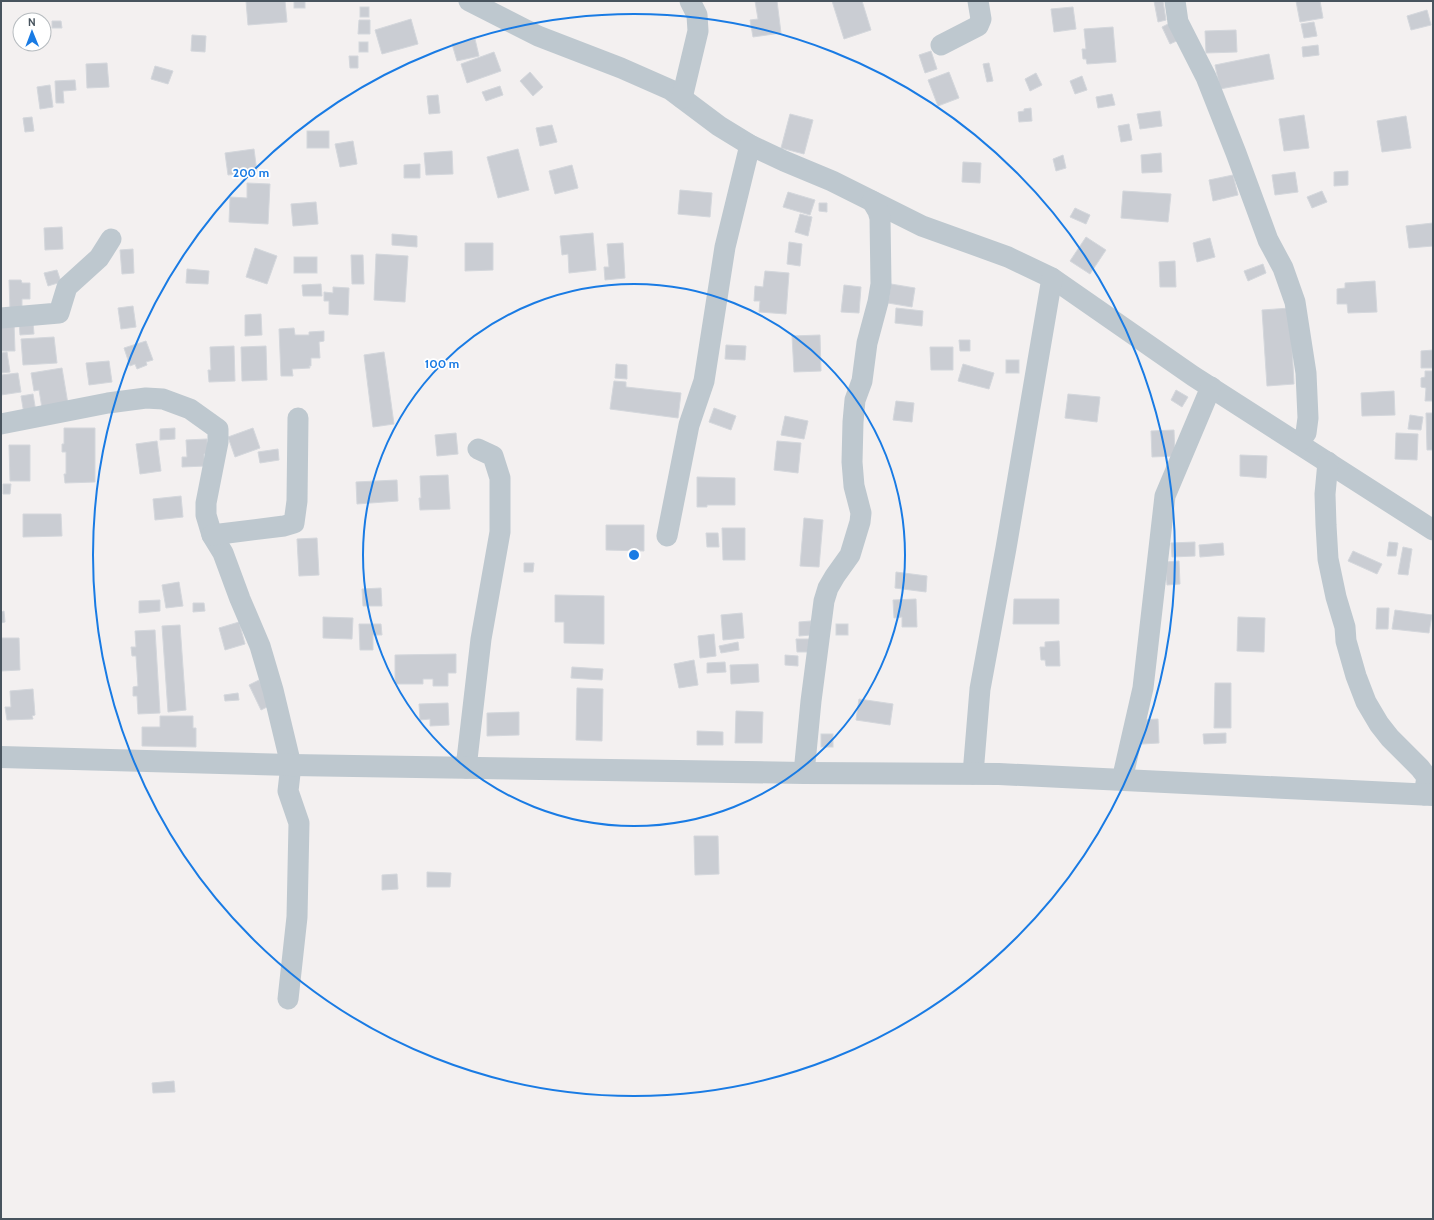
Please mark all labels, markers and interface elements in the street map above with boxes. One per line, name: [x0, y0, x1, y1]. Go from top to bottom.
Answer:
north arrow: [12, 12, 52, 52]
text: N: [28, 15, 36, 29]
text: 200 m: [233, 165, 269, 180]
text: 100 m: [425, 356, 459, 371]
centre of rings: [627, 548, 641, 562]

